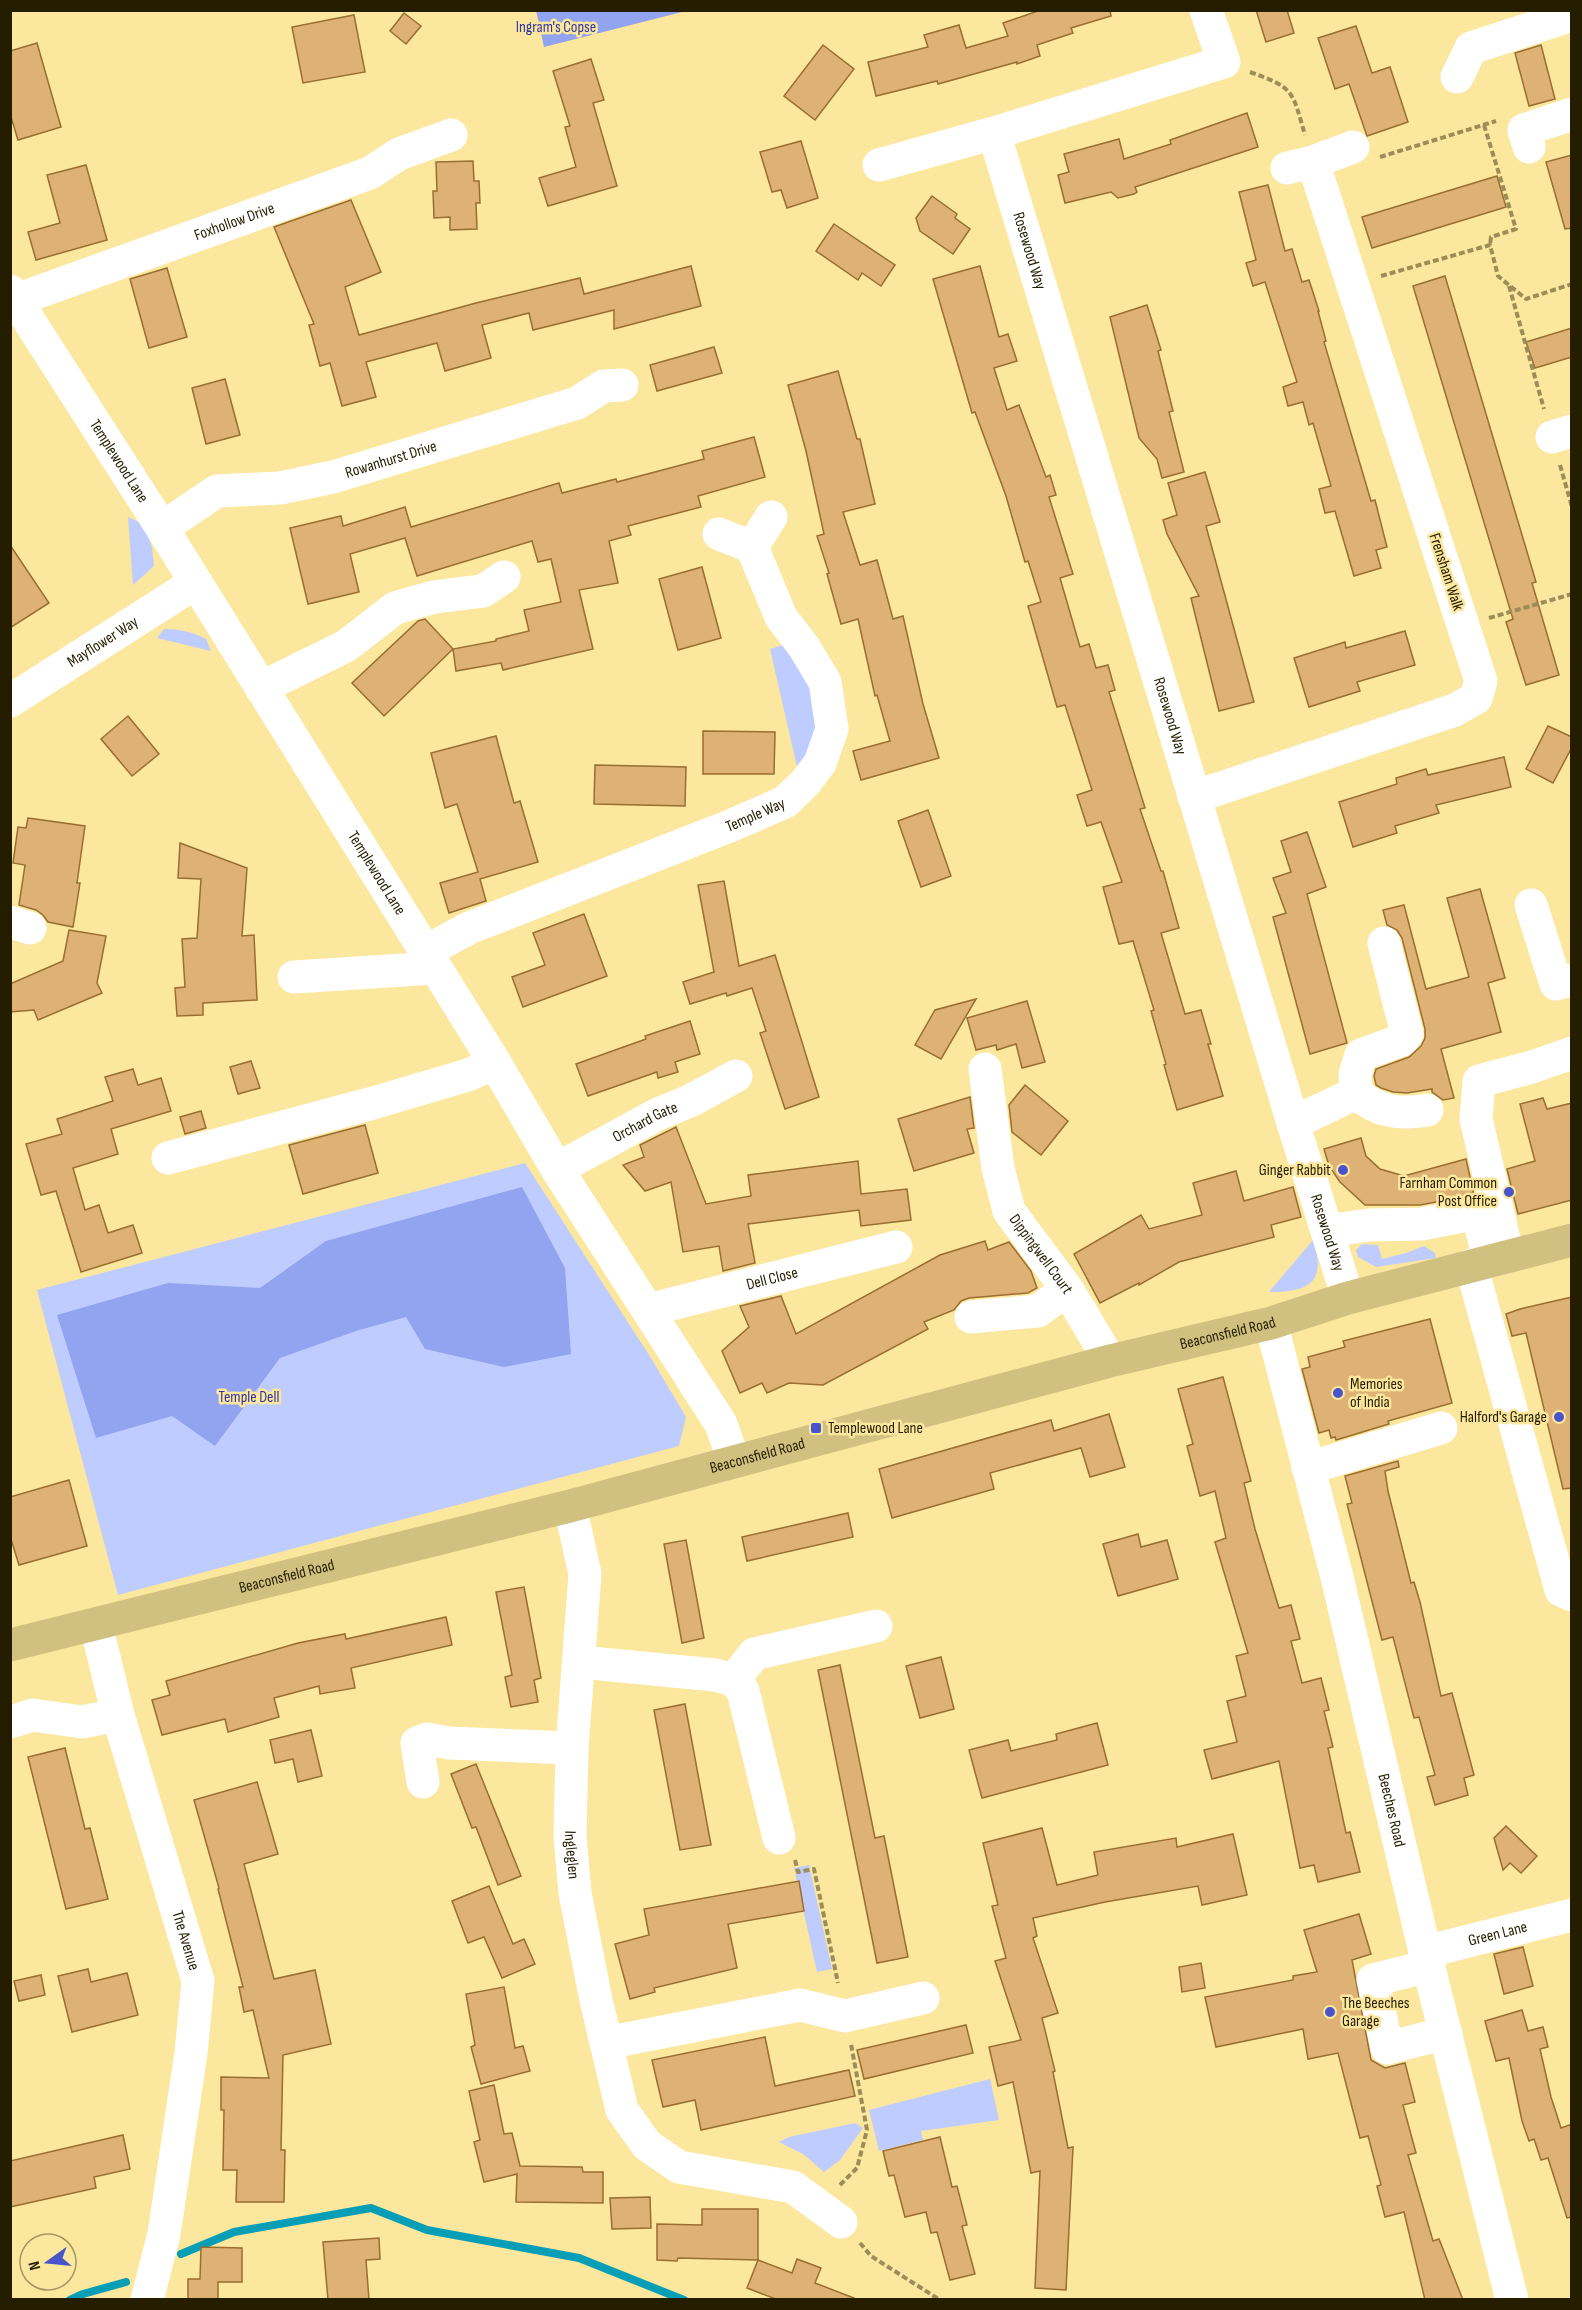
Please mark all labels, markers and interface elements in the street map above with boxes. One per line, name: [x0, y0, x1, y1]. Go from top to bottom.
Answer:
park label: Ingram's Copse: [516, 18, 596, 37]
street label: Foxhollow Drive: [192, 199, 277, 245]
street label: Rosewood Way: [1009, 210, 1050, 292]
street label: Templewood Lane: [85, 416, 153, 506]
street label: Rowanhurst Drive: [343, 437, 439, 482]
street label: Frensham Walk: [1425, 531, 1467, 613]
street label: Mayflower Way: [64, 612, 142, 671]
street label: Rosewood Way: [1149, 675, 1191, 757]
street label: Temple Way: [723, 794, 788, 836]
street label: Templewood Lane: [344, 828, 410, 918]
street label: Orchard Gate: [609, 1098, 680, 1146]
place label: Ginger Rabbit: [1259, 1161, 1331, 1180]
marker: Ginger Rabbit: [1336, 1163, 1350, 1177]
place label: Farnham Common Post Office: [1400, 1174, 1497, 1211]
marker: Farnham Common Post Office: [1502, 1185, 1516, 1199]
street label: Rosewood Way: [1306, 1192, 1348, 1273]
street label: Dippingwell Court: [1005, 1210, 1077, 1297]
street label: Dell Close: [744, 1263, 800, 1294]
street label: Beaconsfield Road: [1178, 1313, 1278, 1354]
place label: Memories of India: [1350, 1375, 1403, 1412]
marker: Memories of India: [1331, 1386, 1345, 1400]
park label: Temple Dell: [219, 1388, 280, 1407]
place label: Halford's Garage: [1460, 1408, 1547, 1427]
marker: Halford's Garage: [1552, 1410, 1566, 1424]
place label: Templewood Lane: [828, 1419, 923, 1438]
marker: Templewood Lane: [809, 1421, 823, 1435]
street label: Beaconsfield Road: [708, 1434, 807, 1478]
street label: Beaconsfield Road: [237, 1555, 336, 1597]
street label: Beeches Road: [1374, 1772, 1410, 1849]
street label: Ingleglen: [560, 1830, 583, 1880]
street label: The Avenue: [168, 1908, 204, 1973]
street label: Green Lane: [1466, 1917, 1529, 1950]
place label: The Beeches Garage: [1342, 1994, 1410, 2031]
marker: The Beeches Garage: [1323, 2005, 1337, 2019]
north arrow: [18, 2232, 78, 2292]
text: N: [25, 2259, 45, 2272]

